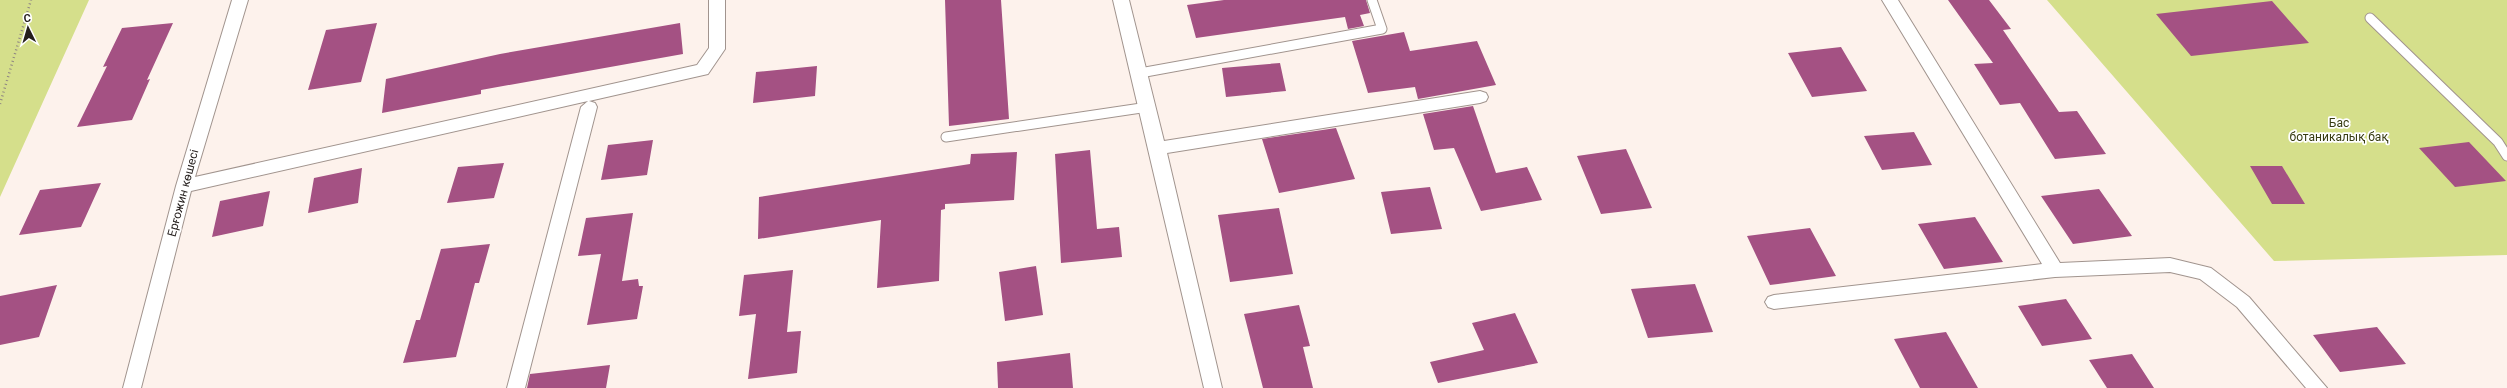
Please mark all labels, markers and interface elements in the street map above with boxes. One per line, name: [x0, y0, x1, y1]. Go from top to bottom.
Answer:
north arrow: [8, 8, 48, 48]
text: С: [23, 12, 31, 25]
park label: Бас ботаникалық бақ: [2290, 116, 2388, 144]
street label: Ерғожин көшесі: [165, 148, 201, 238]

